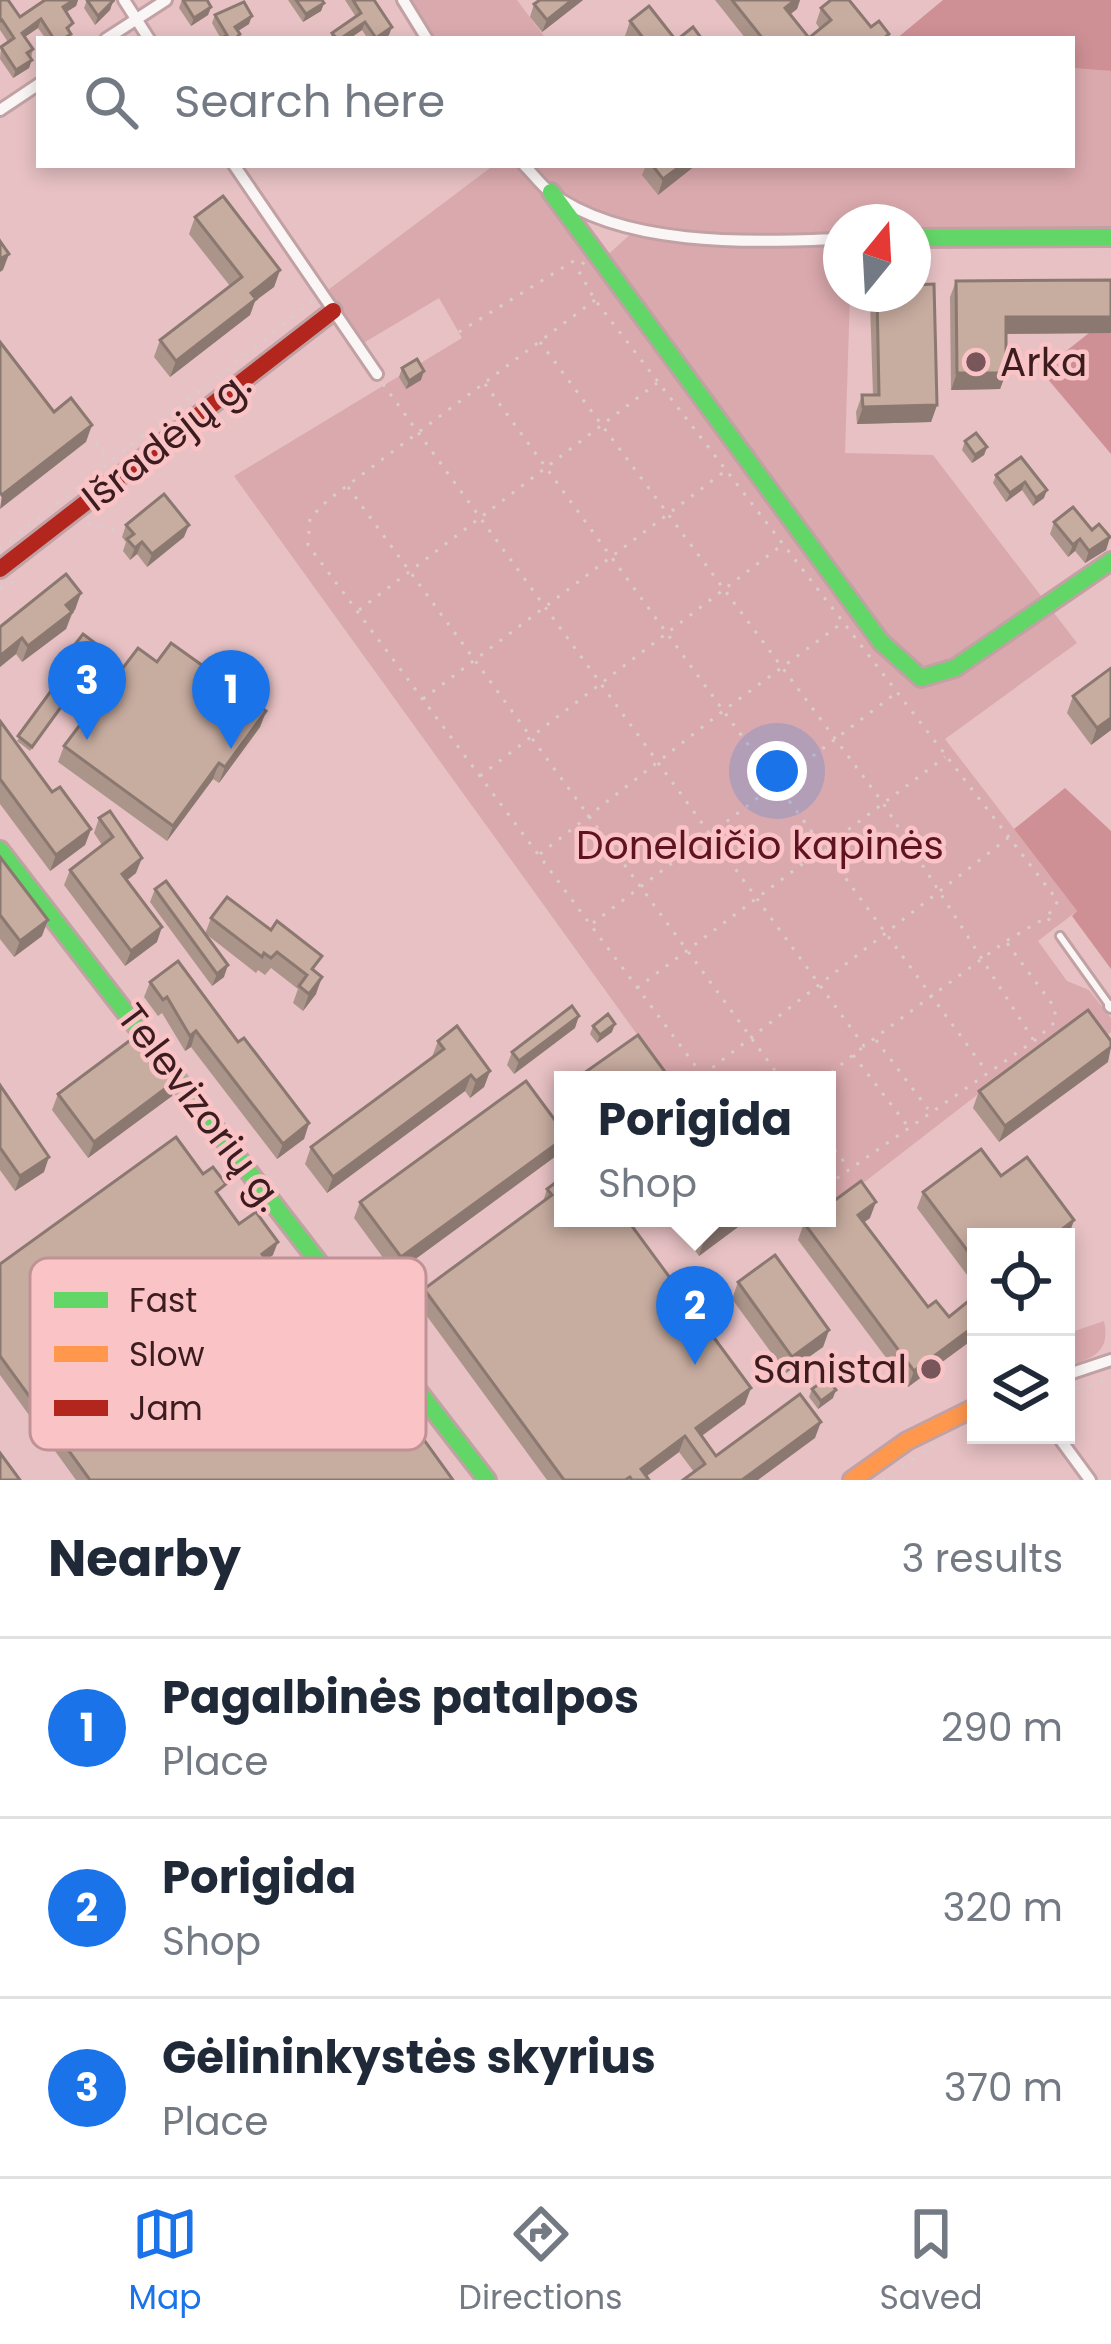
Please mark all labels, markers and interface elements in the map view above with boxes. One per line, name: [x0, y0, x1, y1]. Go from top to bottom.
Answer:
search box: [36, 36, 1075, 168]
icon: search: [78, 69, 144, 135]
text: Search here: [174, 70, 445, 133]
north arrow: [823, 204, 931, 312]
place label: Arka: [1000, 335, 1087, 390]
marker: Arka: [963, 349, 989, 375]
street label: Išradėjų g.: [70, 357, 262, 524]
pin: 3: [48, 641, 126, 740]
pin: 1: [192, 650, 270, 749]
your location: [747, 741, 807, 801]
park label: Donelaičio kapinės: [576, 818, 944, 873]
street label: Televizorių g.: [104, 992, 297, 1223]
popup: [554, 1071, 836, 1227]
text: Porigida: [598, 1088, 792, 1151]
text: Shop: [598, 1156, 697, 1211]
map controls: [967, 1228, 1075, 1444]
button: locate: [967, 1228, 1075, 1336]
legend: [30, 1258, 426, 1450]
pin: 2: [656, 1266, 734, 1365]
text: Fast: [129, 1277, 197, 1324]
text: Slow: [129, 1331, 205, 1378]
button: layers: [967, 1336, 1075, 1444]
place label: Sanistal: [753, 1342, 907, 1397]
marker: Sanistal: [918, 1356, 944, 1382]
text: Jam: [129, 1385, 203, 1432]
text: Nearby: [48, 1522, 241, 1594]
text: 3 results: [901, 1531, 1063, 1586]
text: Pagalbinės patalpos: [162, 1666, 639, 1729]
text: 1: [80, 1700, 94, 1755]
text: 290 m: [941, 1700, 1063, 1755]
text: Place: [162, 1734, 268, 1789]
text: Porigida: [162, 1846, 356, 1909]
text: 2: [76, 1880, 98, 1935]
text: 320 m: [943, 1880, 1063, 1935]
text: Shop: [162, 1914, 261, 1969]
text: Gėlininkystės skyrius: [162, 2026, 656, 2089]
text: 3: [75, 2060, 99, 2115]
text: 370 m: [944, 2060, 1063, 2115]
text: Place: [162, 2094, 268, 2149]
tab: Map: [129, 2201, 202, 2323]
tab: Directions: [459, 2201, 622, 2323]
tab: Saved: [880, 2201, 982, 2323]

